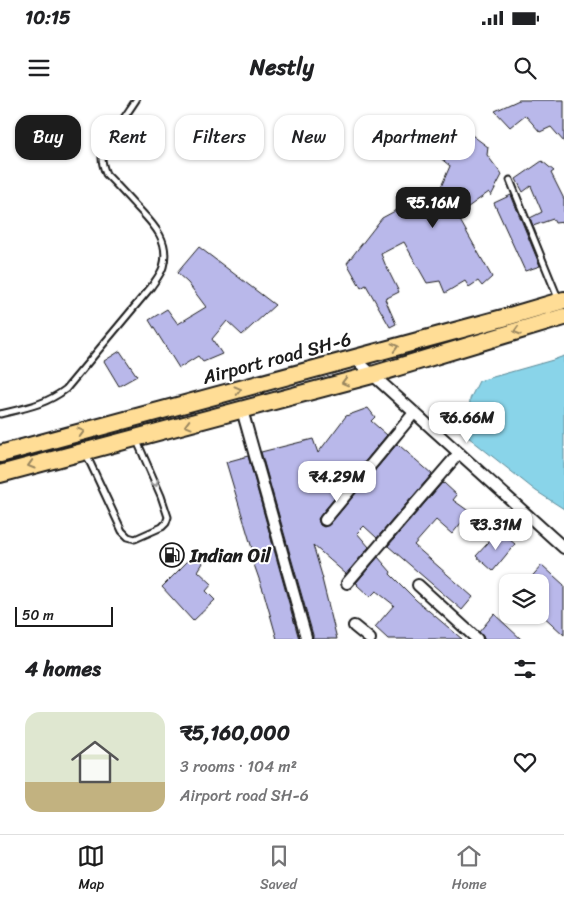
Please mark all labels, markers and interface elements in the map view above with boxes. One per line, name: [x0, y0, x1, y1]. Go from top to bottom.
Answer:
text: 10:15: [25, 1, 71, 34]
text: Nestly: [250, 48, 314, 87]
icon: menu: [25, 54, 53, 82]
icon: search: [511, 54, 539, 82]
chip: Buy: [15, 115, 81, 160]
chip: Rent: [91, 115, 165, 160]
chip: Filters: [175, 115, 264, 160]
chip: New: [274, 115, 344, 160]
chip: Apartment: [354, 115, 475, 160]
pin: ₹5.16M: [392, 186, 474, 229]
text: ₹5.16M: [407, 188, 459, 217]
street label: Airport road SH-6: [198, 322, 355, 394]
one-way arrow: [514, 325, 522, 335]
one-way arrow: [390, 343, 398, 353]
one-way arrow: [341, 377, 349, 387]
one-way arrow: [233, 385, 241, 395]
pin: ₹6.66M: [426, 402, 508, 444]
text: ₹6.66M: [440, 403, 494, 432]
one-way arrow: [184, 419, 192, 429]
one-way arrow: [76, 427, 85, 438]
one-way arrow: [27, 460, 35, 470]
pin: ₹4.29M: [296, 460, 378, 503]
text: ₹4.29M: [309, 462, 365, 491]
one-way arrow: [149, 478, 160, 487]
pin: ₹3.31M: [455, 508, 537, 551]
text: ₹3.31M: [470, 510, 522, 539]
place label: Indian Oil: [189, 539, 272, 572]
fuel station icon: Indian Oil: [159, 542, 185, 568]
map controls: [499, 574, 549, 624]
button: layers: [499, 574, 549, 624]
text: 50 m: [22, 603, 54, 628]
scale bar: [15, 604, 112, 627]
text: 4 homes: [25, 650, 101, 688]
icon: filters: [511, 655, 539, 683]
text: ₹5,160,000: [180, 714, 290, 752]
icon: home: [65, 732, 125, 792]
icon: heart: [511, 748, 539, 776]
text: 3 rooms · 104 m²: [180, 752, 297, 781]
text: Airport road SH-6: [180, 781, 309, 810]
tab: Map: [77, 842, 105, 897]
tab: Saved: [260, 842, 297, 897]
tab: Home: [452, 842, 487, 897]

